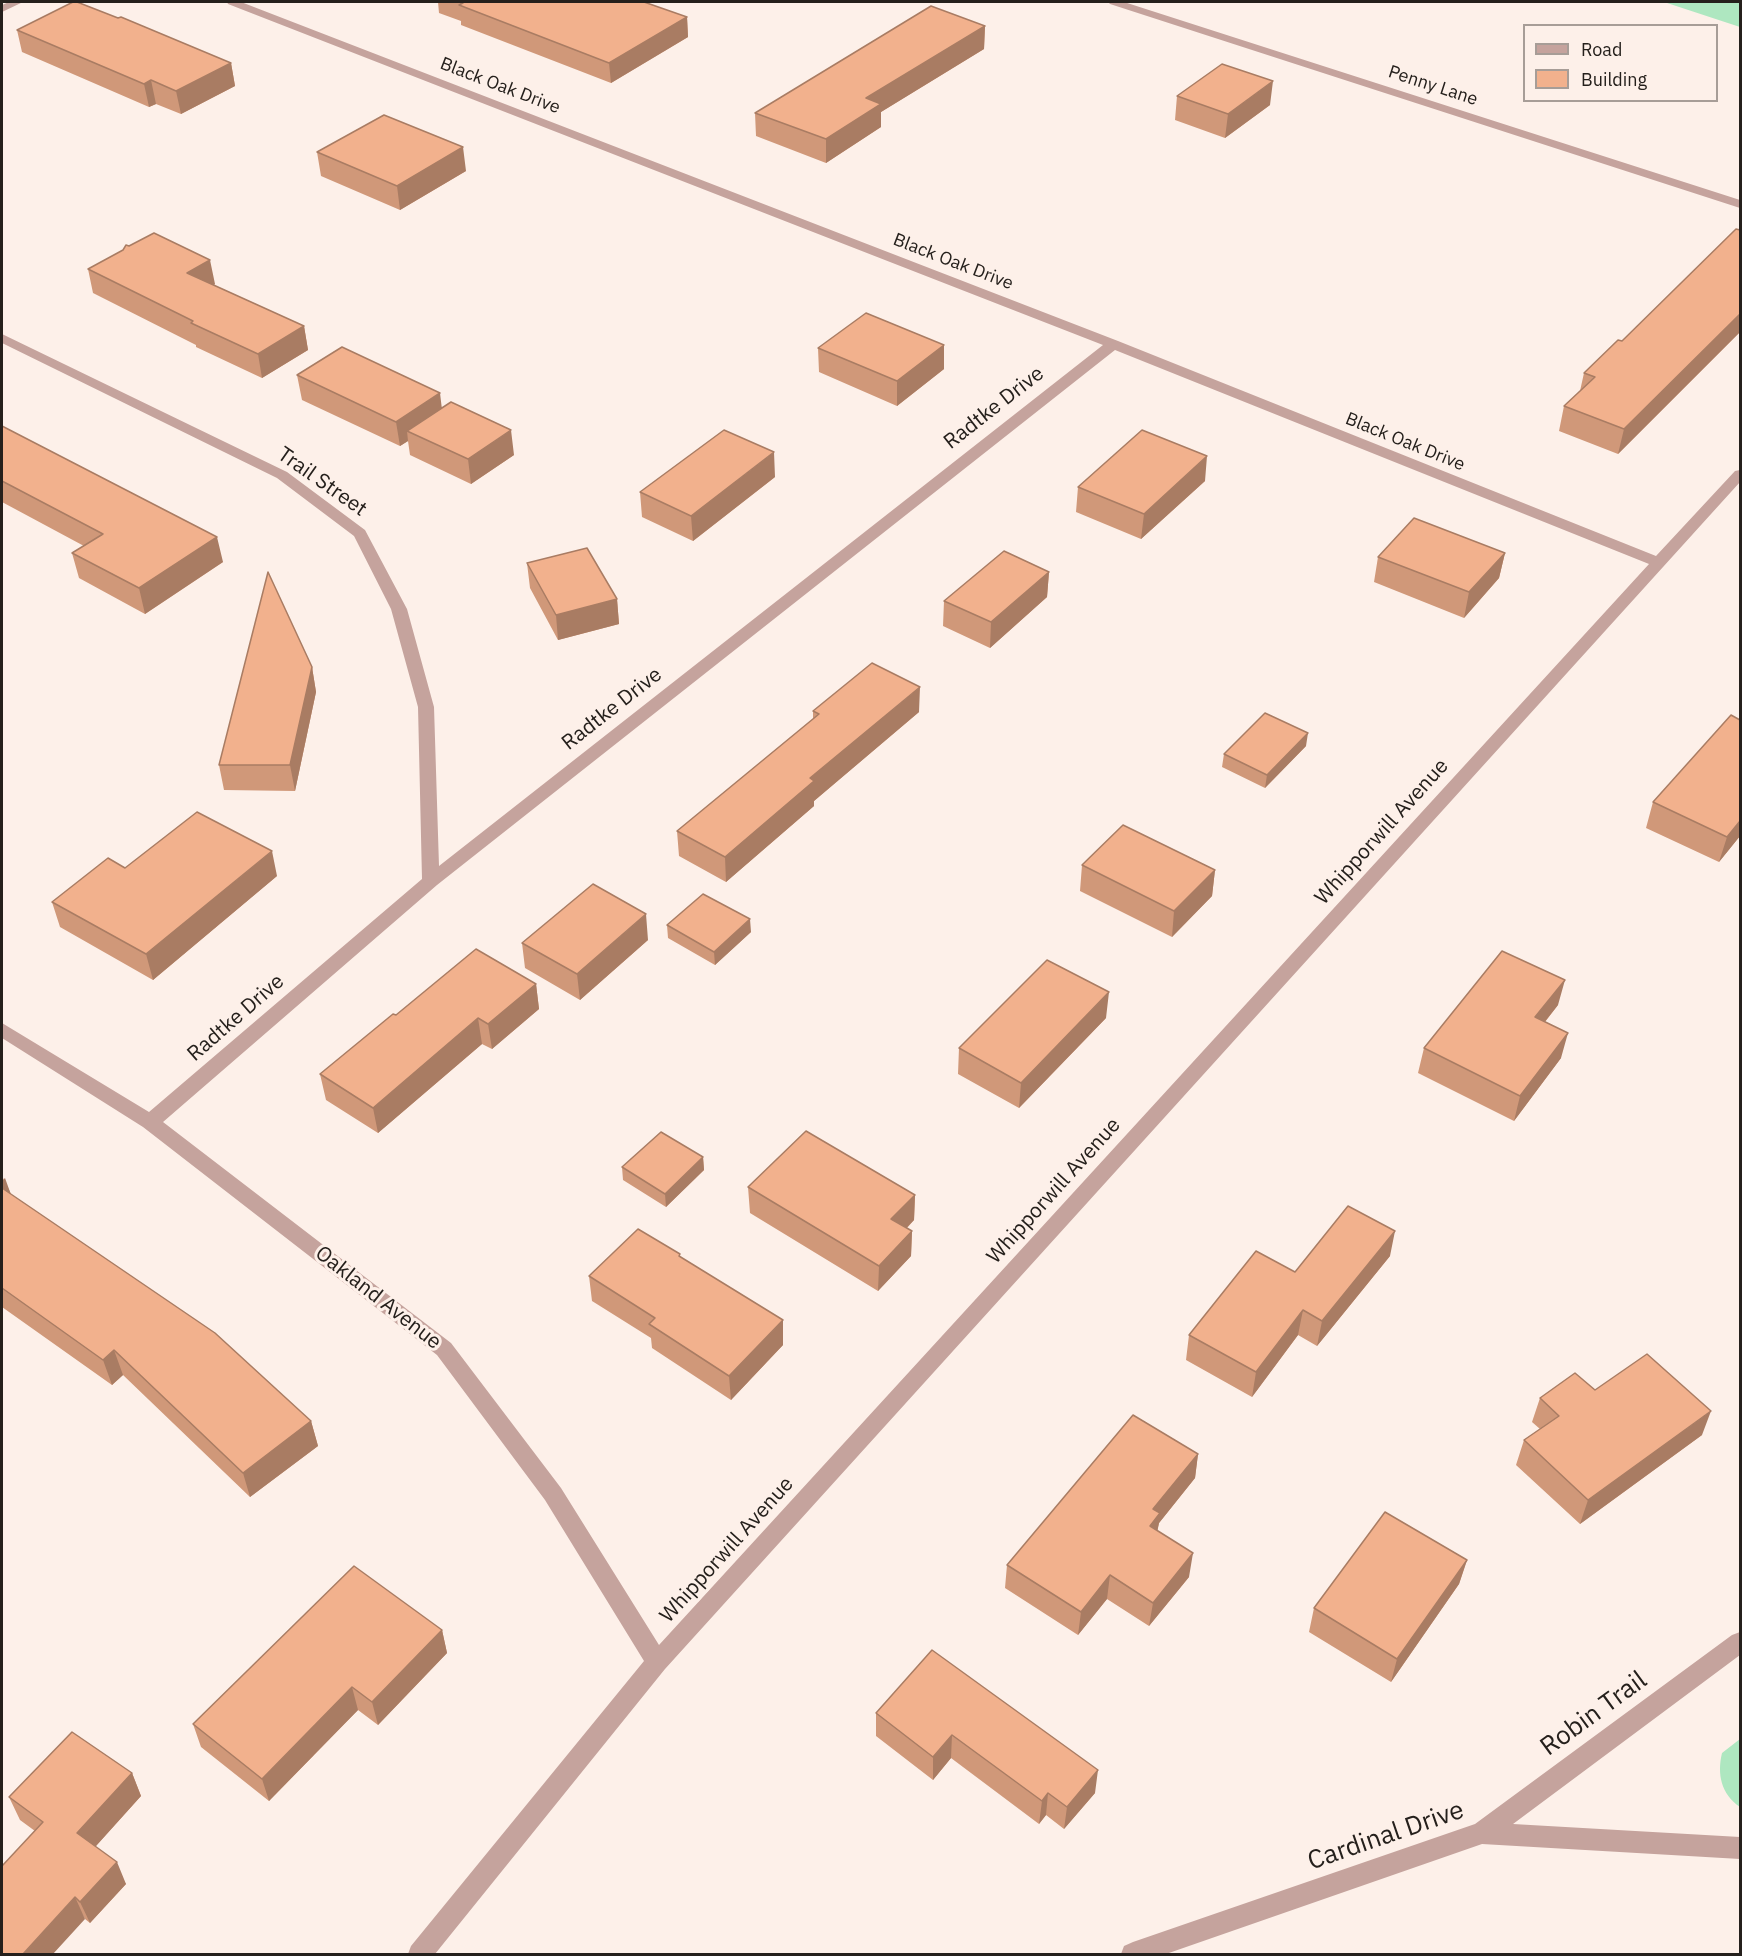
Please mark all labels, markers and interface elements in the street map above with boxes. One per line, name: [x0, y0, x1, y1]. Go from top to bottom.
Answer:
legend: [1523, 24, 1718, 102]
text: Road: [1581, 38, 1622, 61]
street label: Black Oak Drive: [437, 53, 563, 119]
street label: Penny Lane: [1386, 61, 1480, 111]
text: Building: [1581, 68, 1647, 91]
street label: Black Oak Drive: [890, 229, 1016, 295]
street label: Radtke Drive: [939, 361, 1049, 455]
street label: Black Oak Drive: [1342, 408, 1468, 476]
street label: Trail Street: [272, 442, 372, 522]
street label: Radtke Drive: [557, 662, 667, 756]
street label: Whipporwill Avenue: [1310, 754, 1454, 910]
street label: Radtke Drive: [182, 969, 290, 1067]
street label: Whipporwill Avenue: [982, 1113, 1126, 1269]
street label: Oakland Avenue: [310, 1241, 446, 1355]
street label: Whipporwill Avenue: [655, 1472, 799, 1628]
street label: Robin Trail: [1535, 1665, 1653, 1763]
street label: Cardinal Drive: [1304, 1795, 1468, 1877]

